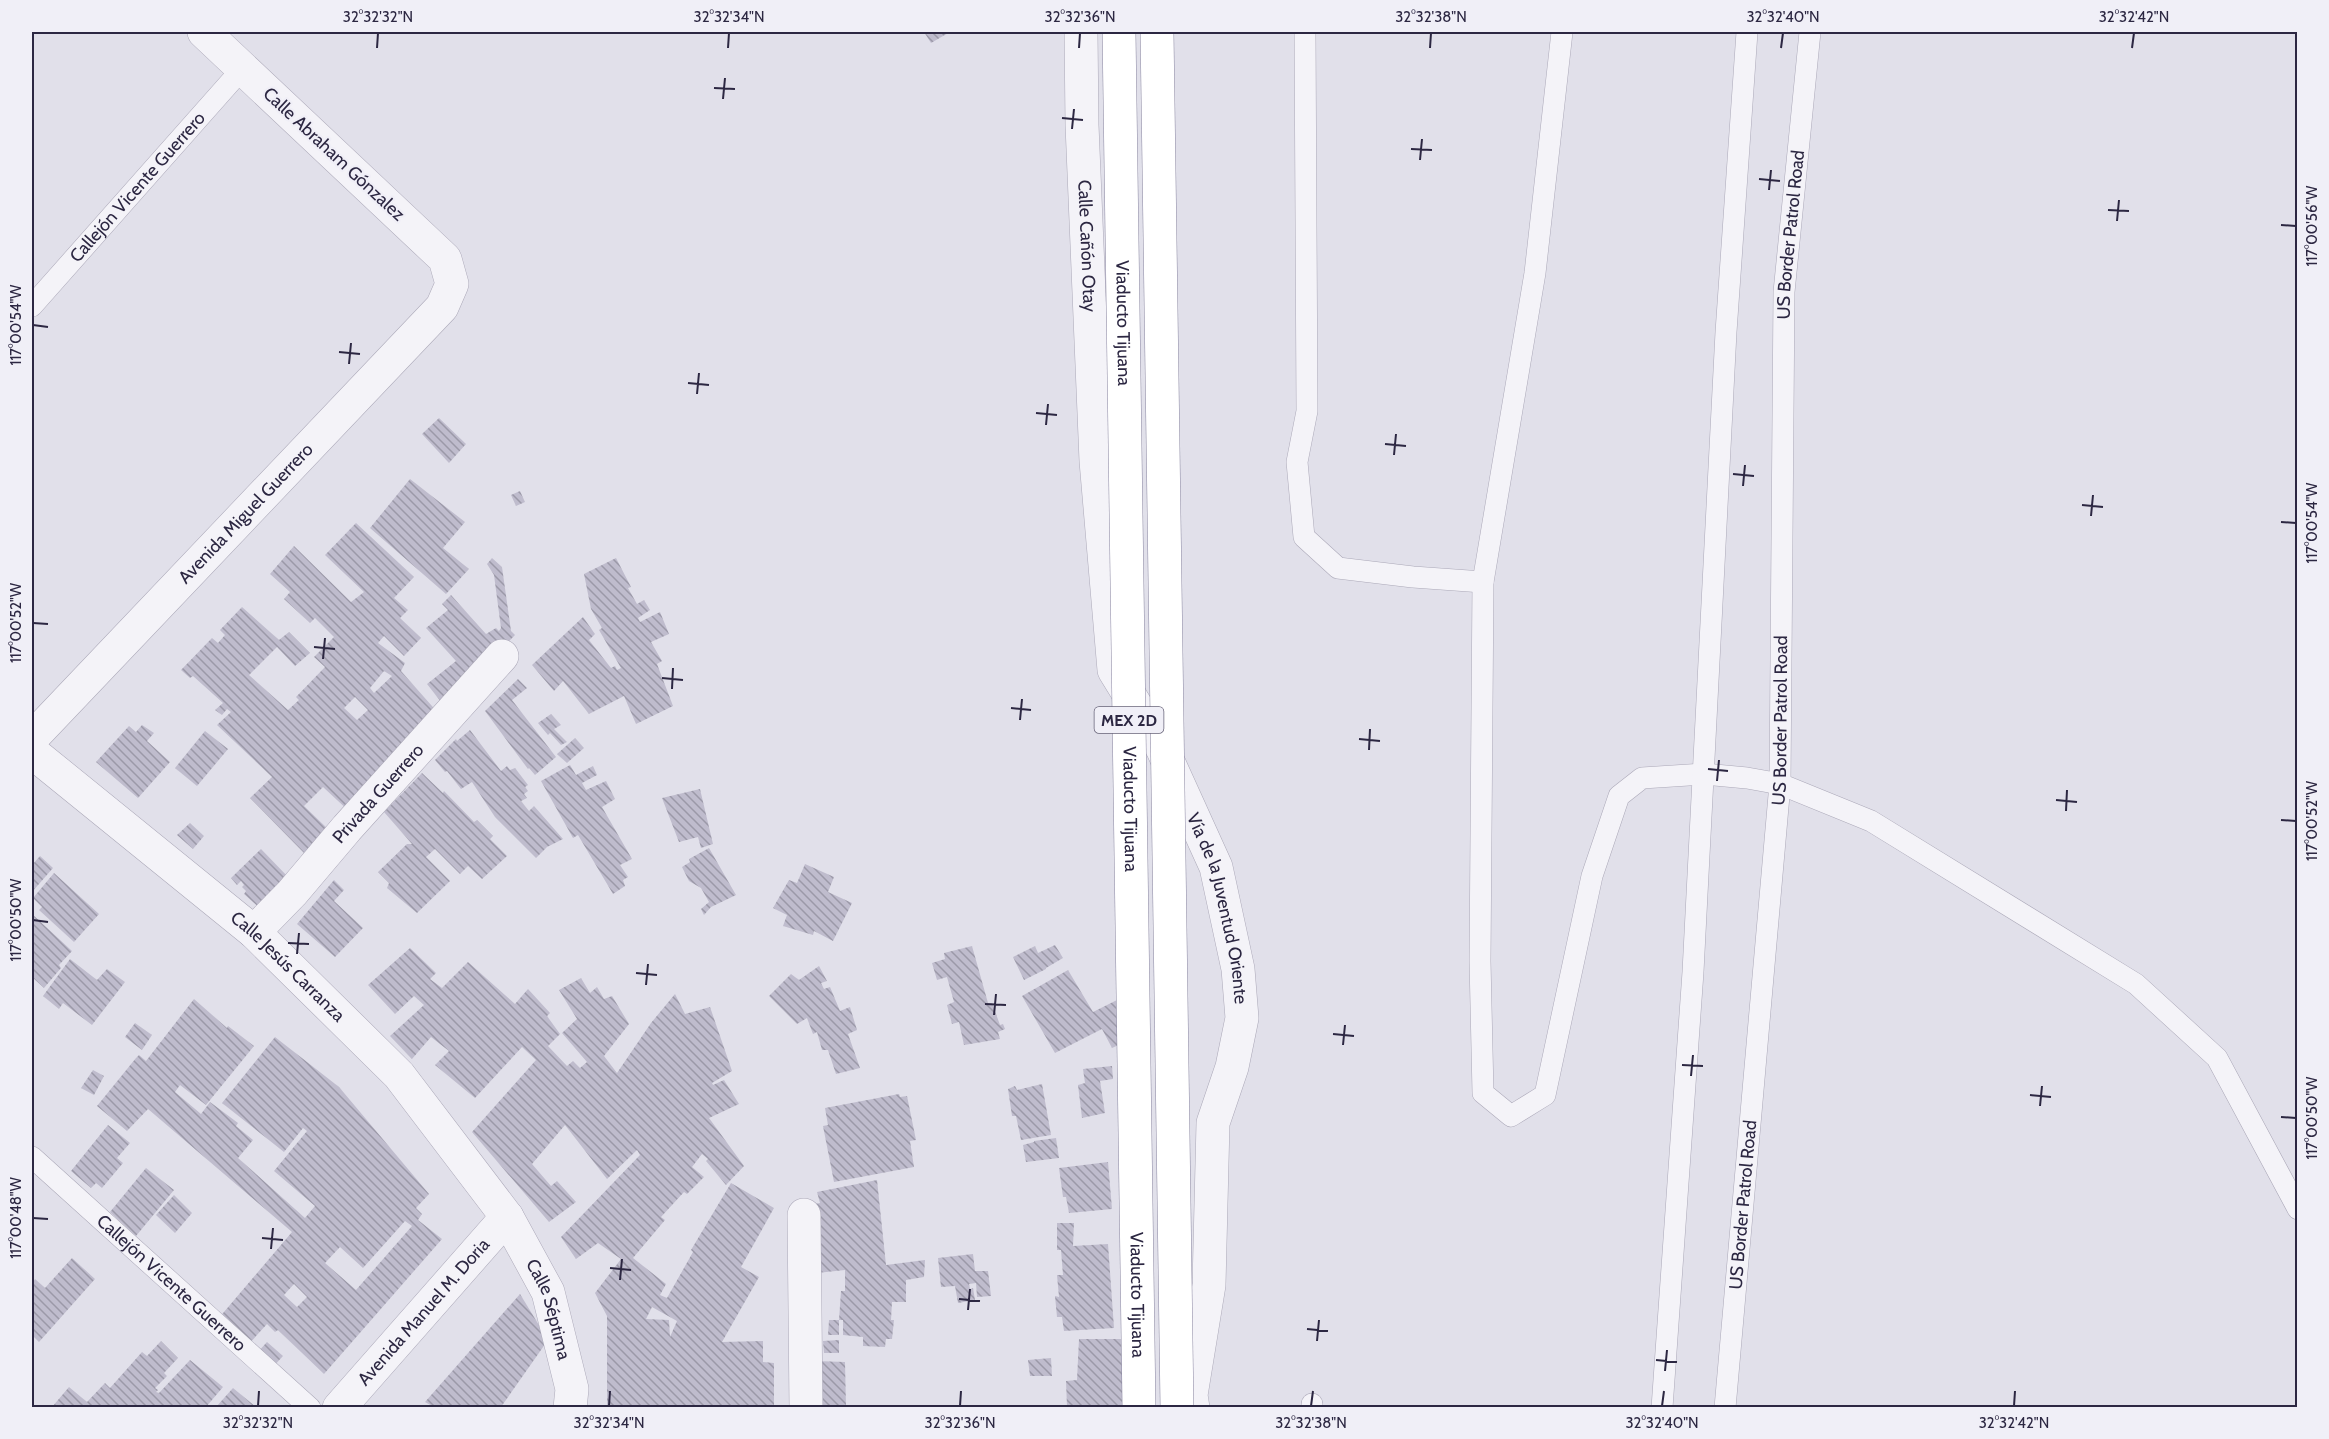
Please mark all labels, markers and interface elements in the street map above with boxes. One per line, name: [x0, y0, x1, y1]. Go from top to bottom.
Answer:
text: 32°32'32"N: [343, 8, 413, 26]
text: 32°32'34"N: [694, 8, 764, 26]
text: 32°32'36"N: [1045, 8, 1115, 26]
text: 32°32'38"N: [1395, 8, 1467, 26]
text: 32°32'40"N: [1746, 8, 1820, 26]
text: 32°32'42"N: [2099, 8, 2169, 26]
street label: Calle Abraham Gónzalez: [259, 83, 410, 226]
street label: Callejón Vicente Guerrero: [65, 107, 210, 267]
street label: US Border Patrol Road: [1773, 149, 1809, 320]
street label: Calle Cañón Otay: [1073, 179, 1101, 313]
text: 117°00'56"W: [2303, 185, 2321, 266]
street label: Viaducto Tijuana: [1111, 260, 1135, 386]
text: 117°00'54"W: [7, 284, 25, 365]
street label: Avenida Miguel Guerrero: [174, 439, 318, 588]
text: 117°00'54"W: [2303, 482, 2321, 563]
text: 117°00'52"W: [7, 582, 25, 663]
street label: US Border Patrol Road: [1767, 635, 1792, 806]
road number: MEX 2D: [1094, 707, 1164, 733]
street label: Privada Guerrero: [328, 739, 429, 848]
street label: Viaducto Tijuana: [1118, 746, 1142, 872]
text: 117°00'52"W: [2303, 780, 2321, 861]
street label: Vía de la Juventud Oriente: [1182, 810, 1252, 1005]
text: 117°00'50"W: [7, 878, 25, 961]
street label: Calle Jesús Carranza: [226, 907, 350, 1027]
text: 117°00'50"W: [2303, 1076, 2321, 1159]
street label: US Border Patrol Road: [1724, 1119, 1761, 1290]
text: 117°00'48"W: [7, 1176, 25, 1259]
street label: Callejón Vicente Guerrero: [92, 1210, 251, 1356]
street label: Viaducto Tijuana: [1125, 1232, 1149, 1358]
street label: Avenida Manuel M. Doria: [353, 1234, 494, 1390]
street label: Calle Séptima: [521, 1255, 575, 1362]
text: 32°32'32"N: [223, 1414, 293, 1432]
text: 32°32'34"N: [574, 1414, 644, 1432]
text: 32°32'36"N: [925, 1414, 995, 1432]
text: 32°32'38"N: [1275, 1414, 1347, 1432]
text: 32°32'40"N: [1625, 1414, 1699, 1432]
text: 32°32'42"N: [1979, 1414, 2049, 1432]

